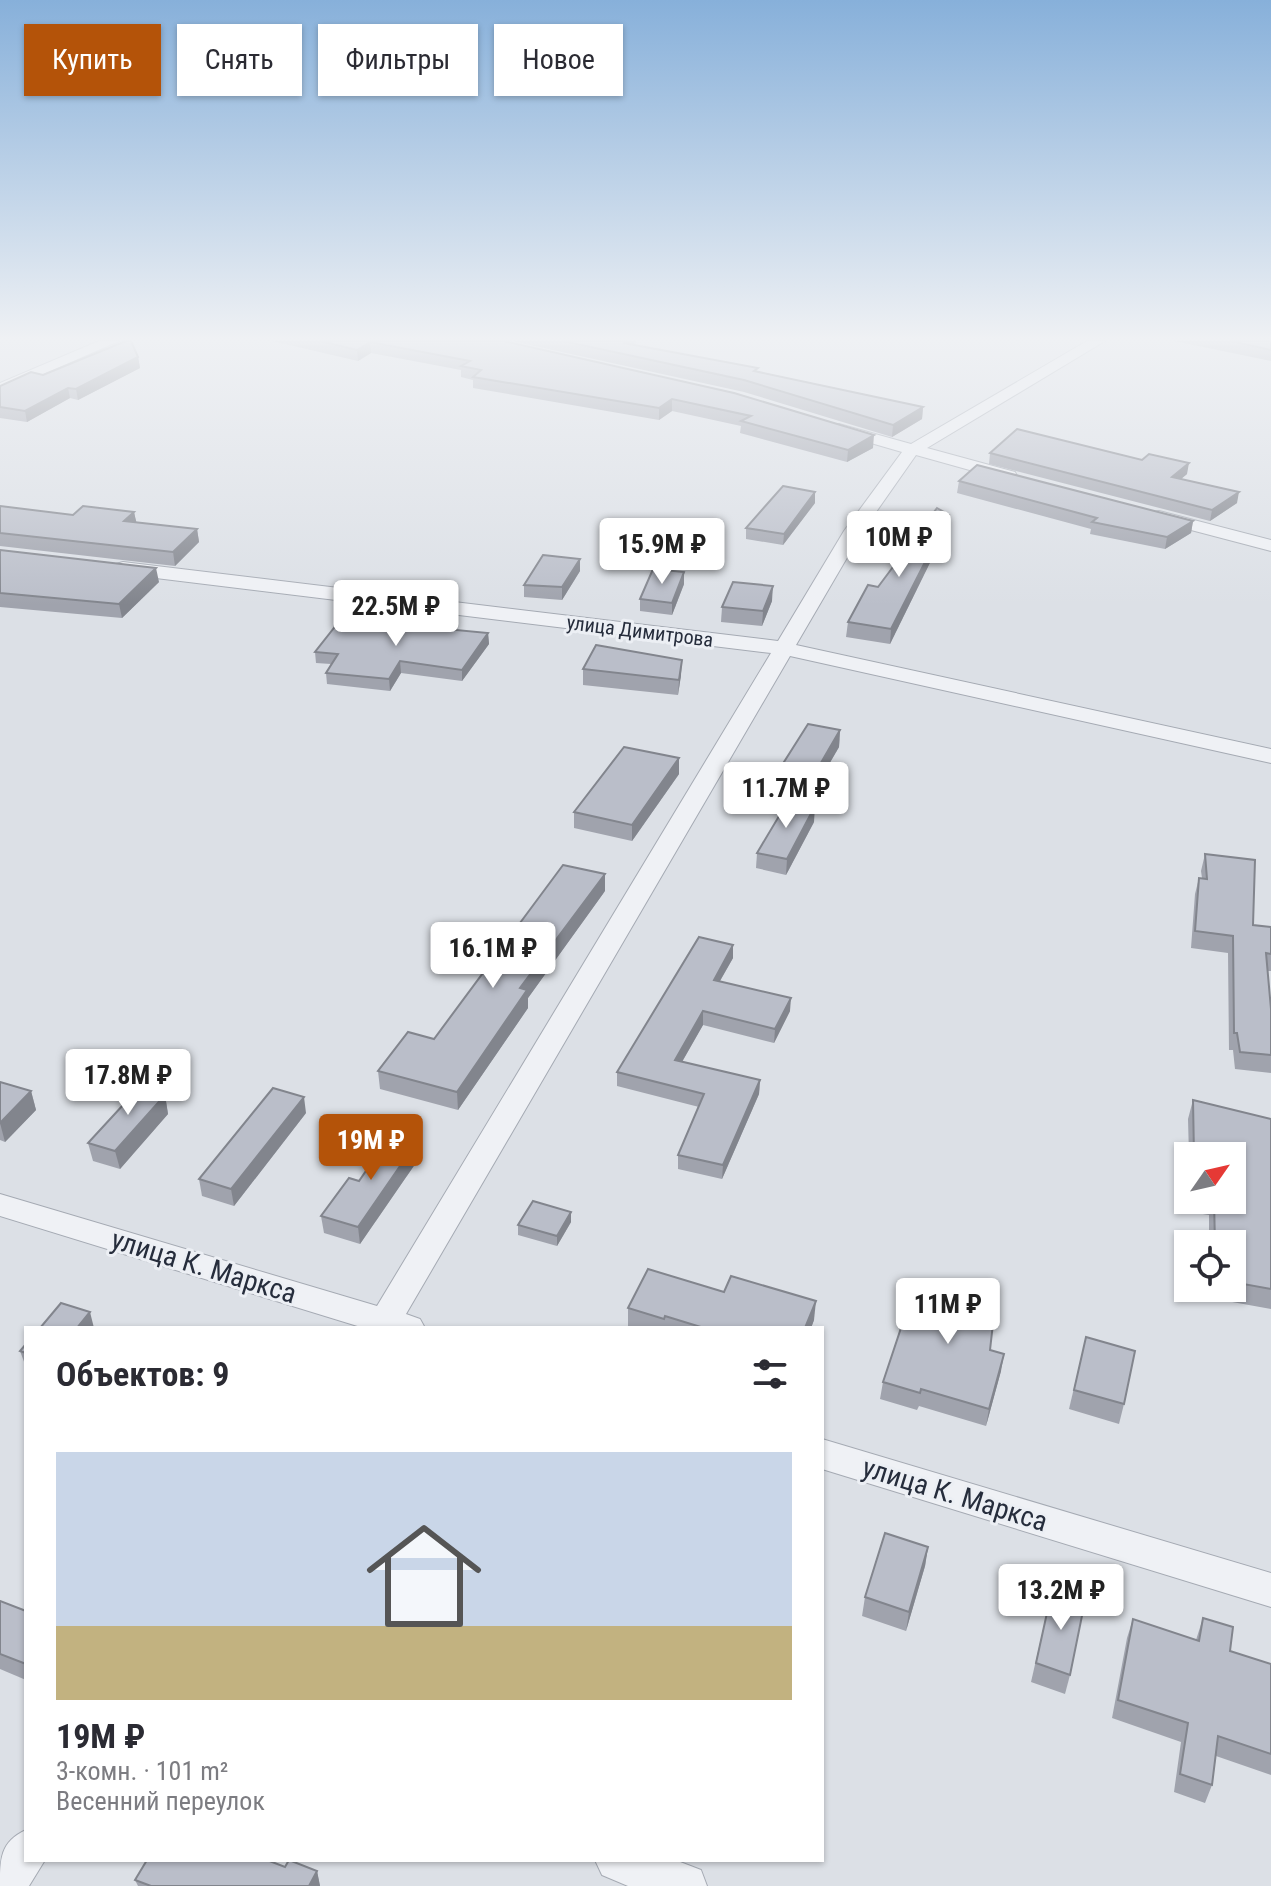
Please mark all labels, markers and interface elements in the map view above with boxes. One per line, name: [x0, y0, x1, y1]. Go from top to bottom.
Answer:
chip: Купить: [24, 24, 161, 96]
chip: Снять: [177, 24, 302, 96]
chip: Фильтры: [318, 24, 478, 96]
chip: Новое: [494, 24, 623, 96]
pin: 10M ₽: [843, 511, 955, 579]
pin: 15.9M ₽: [588, 518, 736, 586]
text: 10M ₽: [865, 522, 933, 552]
text: 15.9M ₽: [618, 529, 706, 559]
pin: 22.5M ₽: [322, 580, 470, 648]
text: 22.5M ₽: [352, 591, 440, 621]
street label: улица Димитрова: [565, 610, 715, 652]
pin: 11.7M ₽: [712, 762, 860, 830]
text: 11.7M ₽: [742, 773, 830, 803]
pin: 16.1M ₽: [419, 922, 567, 990]
text: 16.1M ₽: [449, 933, 537, 963]
pin: 17.8M ₽: [54, 1049, 202, 1117]
text: 17.8M ₽: [84, 1060, 172, 1090]
pin: 19M ₽: [315, 1114, 427, 1182]
text: 19M ₽: [337, 1125, 405, 1155]
north arrow: [1174, 1142, 1246, 1214]
map controls: [1174, 1142, 1246, 1302]
street label: улица К. Маркса: [107, 1223, 300, 1310]
button: locate: [1174, 1230, 1246, 1302]
pin: 11M ₽: [892, 1278, 1004, 1346]
text: 11M ₽: [914, 1289, 982, 1319]
icon: filters: [748, 1352, 792, 1396]
text: Объектов: 9: [56, 1354, 230, 1394]
street label: улица К. Маркса: [858, 1451, 1051, 1538]
icon: home: [352, 1504, 496, 1648]
pin: 13.2M ₽: [987, 1564, 1135, 1632]
text: 13.2M ₽: [1017, 1575, 1105, 1605]
text: 19M ₽: [56, 1716, 145, 1756]
text: 3-комн. · 101 m²: [56, 1756, 228, 1786]
text: Весенний переулок: [56, 1786, 265, 1816]

